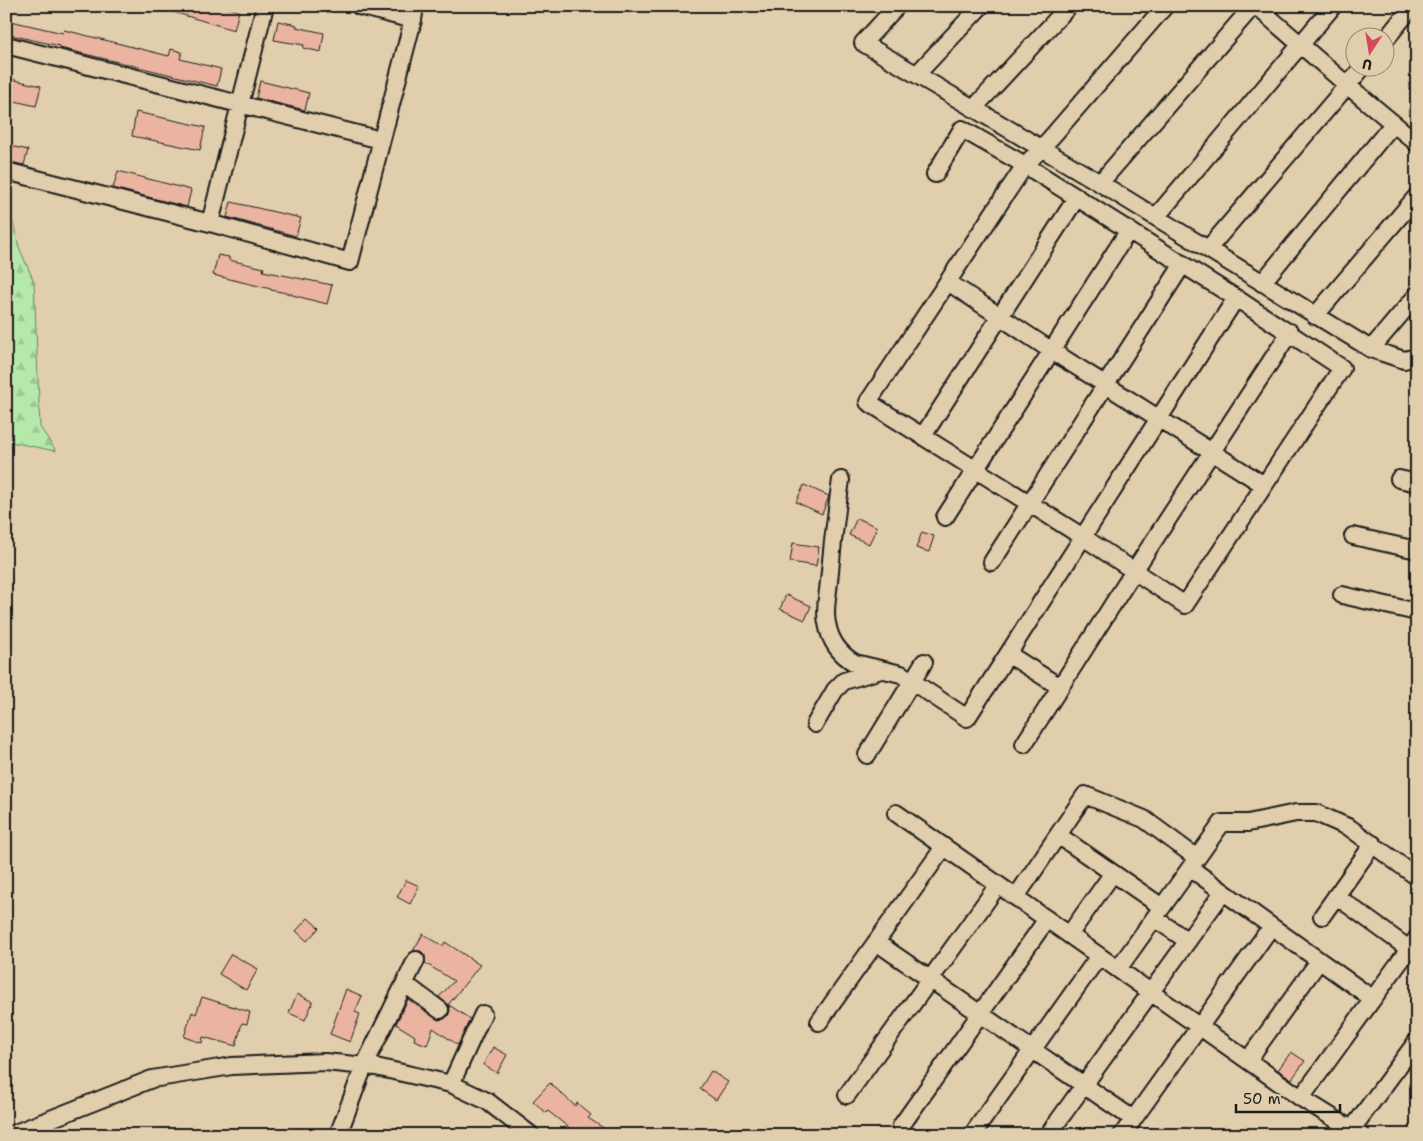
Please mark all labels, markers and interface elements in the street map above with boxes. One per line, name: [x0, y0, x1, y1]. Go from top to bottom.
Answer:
north arrow: [1346, 28, 1396, 78]
text: U: [1361, 55, 1374, 75]
scale bar: [1236, 1081, 1339, 1113]
text: 50 m: [1243, 1089, 1281, 1109]

